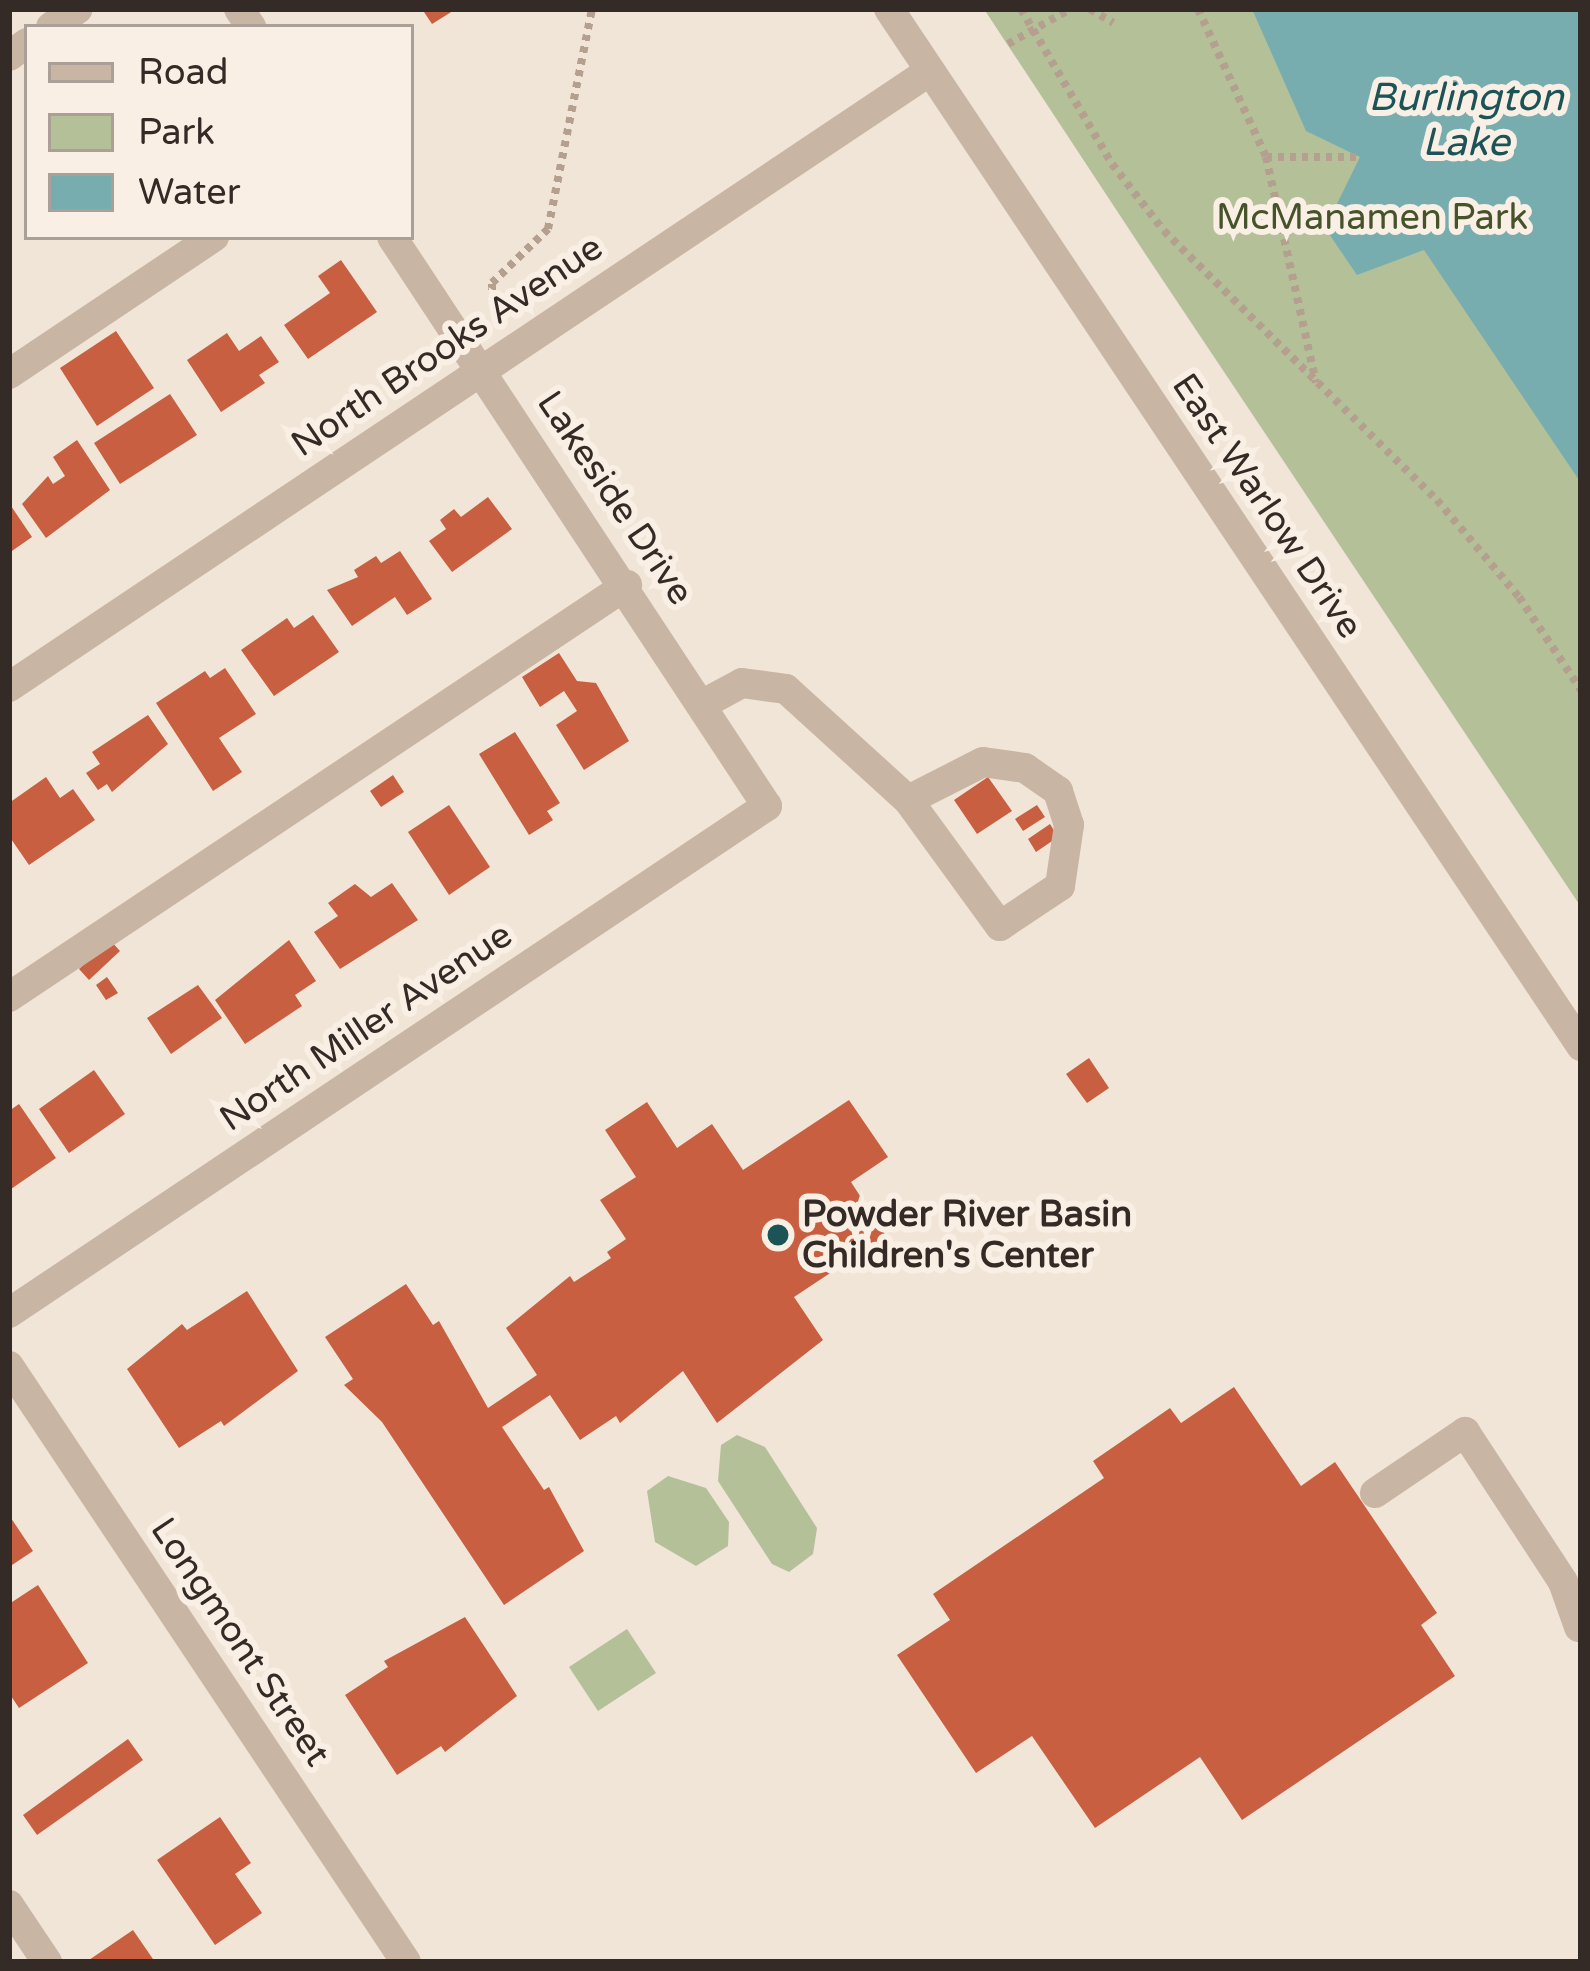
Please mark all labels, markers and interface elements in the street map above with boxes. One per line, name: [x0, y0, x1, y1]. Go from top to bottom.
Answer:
legend: [24, 24, 414, 240]
text: Road: [138, 51, 228, 94]
water label: Burlington Lake: [1368, 76, 1564, 167]
text: Park: [138, 111, 215, 154]
text: Water: [138, 171, 240, 214]
park label: McManamen Park: [1216, 196, 1528, 240]
street label: North Brooks Avenue: [283, 226, 611, 466]
street label: East Warlow Drive: [1163, 366, 1371, 646]
street label: Lakeside Drive: [528, 383, 702, 613]
street label: North Miller Avenue: [212, 913, 520, 1141]
place label: Powder River Basin Children's Center: [802, 1192, 1132, 1277]
marker: Powder River Basin Children's Center: [765, 1222, 791, 1248]
street label: Longmont Street: [141, 1510, 339, 1774]

